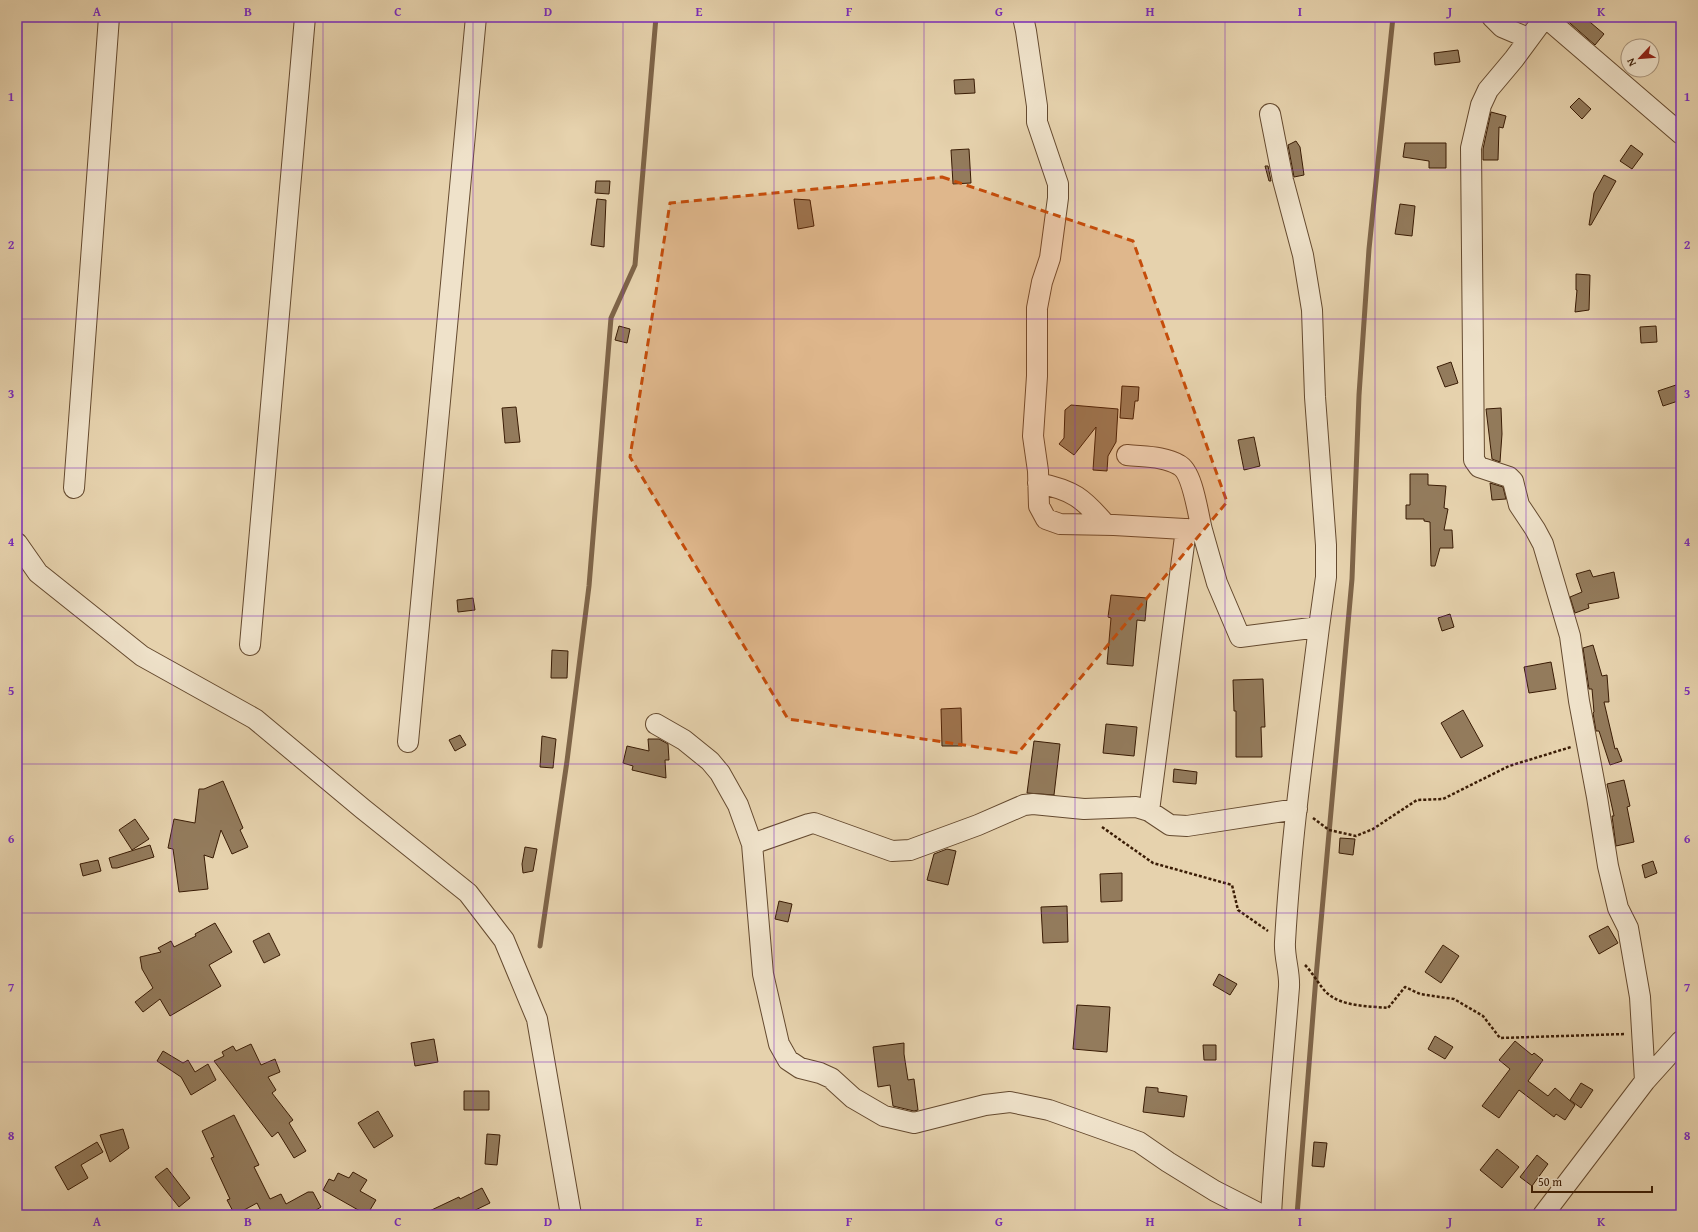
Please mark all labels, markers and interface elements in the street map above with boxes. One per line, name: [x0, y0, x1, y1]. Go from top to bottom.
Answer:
text: A: [93, 2, 102, 21]
text: B: [244, 2, 252, 21]
text: C: [394, 2, 402, 21]
text: D: [544, 2, 552, 21]
text: E: [696, 2, 703, 21]
text: F: [846, 2, 853, 21]
text: G: [995, 2, 1003, 21]
text: H: [1145, 2, 1155, 21]
text: I: [1298, 2, 1302, 21]
text: J: [1446, 2, 1453, 21]
text: K: [1597, 2, 1606, 21]
north arrow: [1620, 38, 1660, 78]
text: N: [1622, 55, 1640, 69]
text: 1: [8, 87, 14, 106]
text: 1: [1684, 87, 1690, 106]
text: 2: [8, 235, 15, 254]
text: 2: [1684, 235, 1691, 254]
text: 3: [8, 384, 14, 403]
text: 3: [1684, 384, 1690, 403]
text: 4: [8, 532, 15, 551]
text: 4: [1684, 532, 1691, 551]
text: 5: [8, 681, 15, 700]
text: 5: [1684, 681, 1691, 700]
text: 6: [8, 829, 15, 848]
text: 6: [1684, 829, 1691, 848]
text: 7: [8, 978, 15, 997]
text: 7: [1684, 978, 1691, 997]
text: 8: [8, 1126, 15, 1145]
text: 8: [1684, 1126, 1691, 1145]
scale bar: [1532, 1168, 1652, 1194]
text: 50 m: [1538, 1173, 1562, 1190]
text: A: [93, 1212, 102, 1231]
text: B: [244, 1212, 252, 1231]
text: C: [394, 1212, 402, 1231]
text: D: [544, 1212, 552, 1231]
text: E: [696, 1212, 703, 1231]
text: F: [846, 1212, 853, 1231]
text: G: [995, 1212, 1003, 1231]
text: H: [1145, 1212, 1155, 1231]
text: I: [1298, 1212, 1302, 1231]
text: J: [1446, 1212, 1453, 1231]
text: K: [1597, 1212, 1606, 1231]

